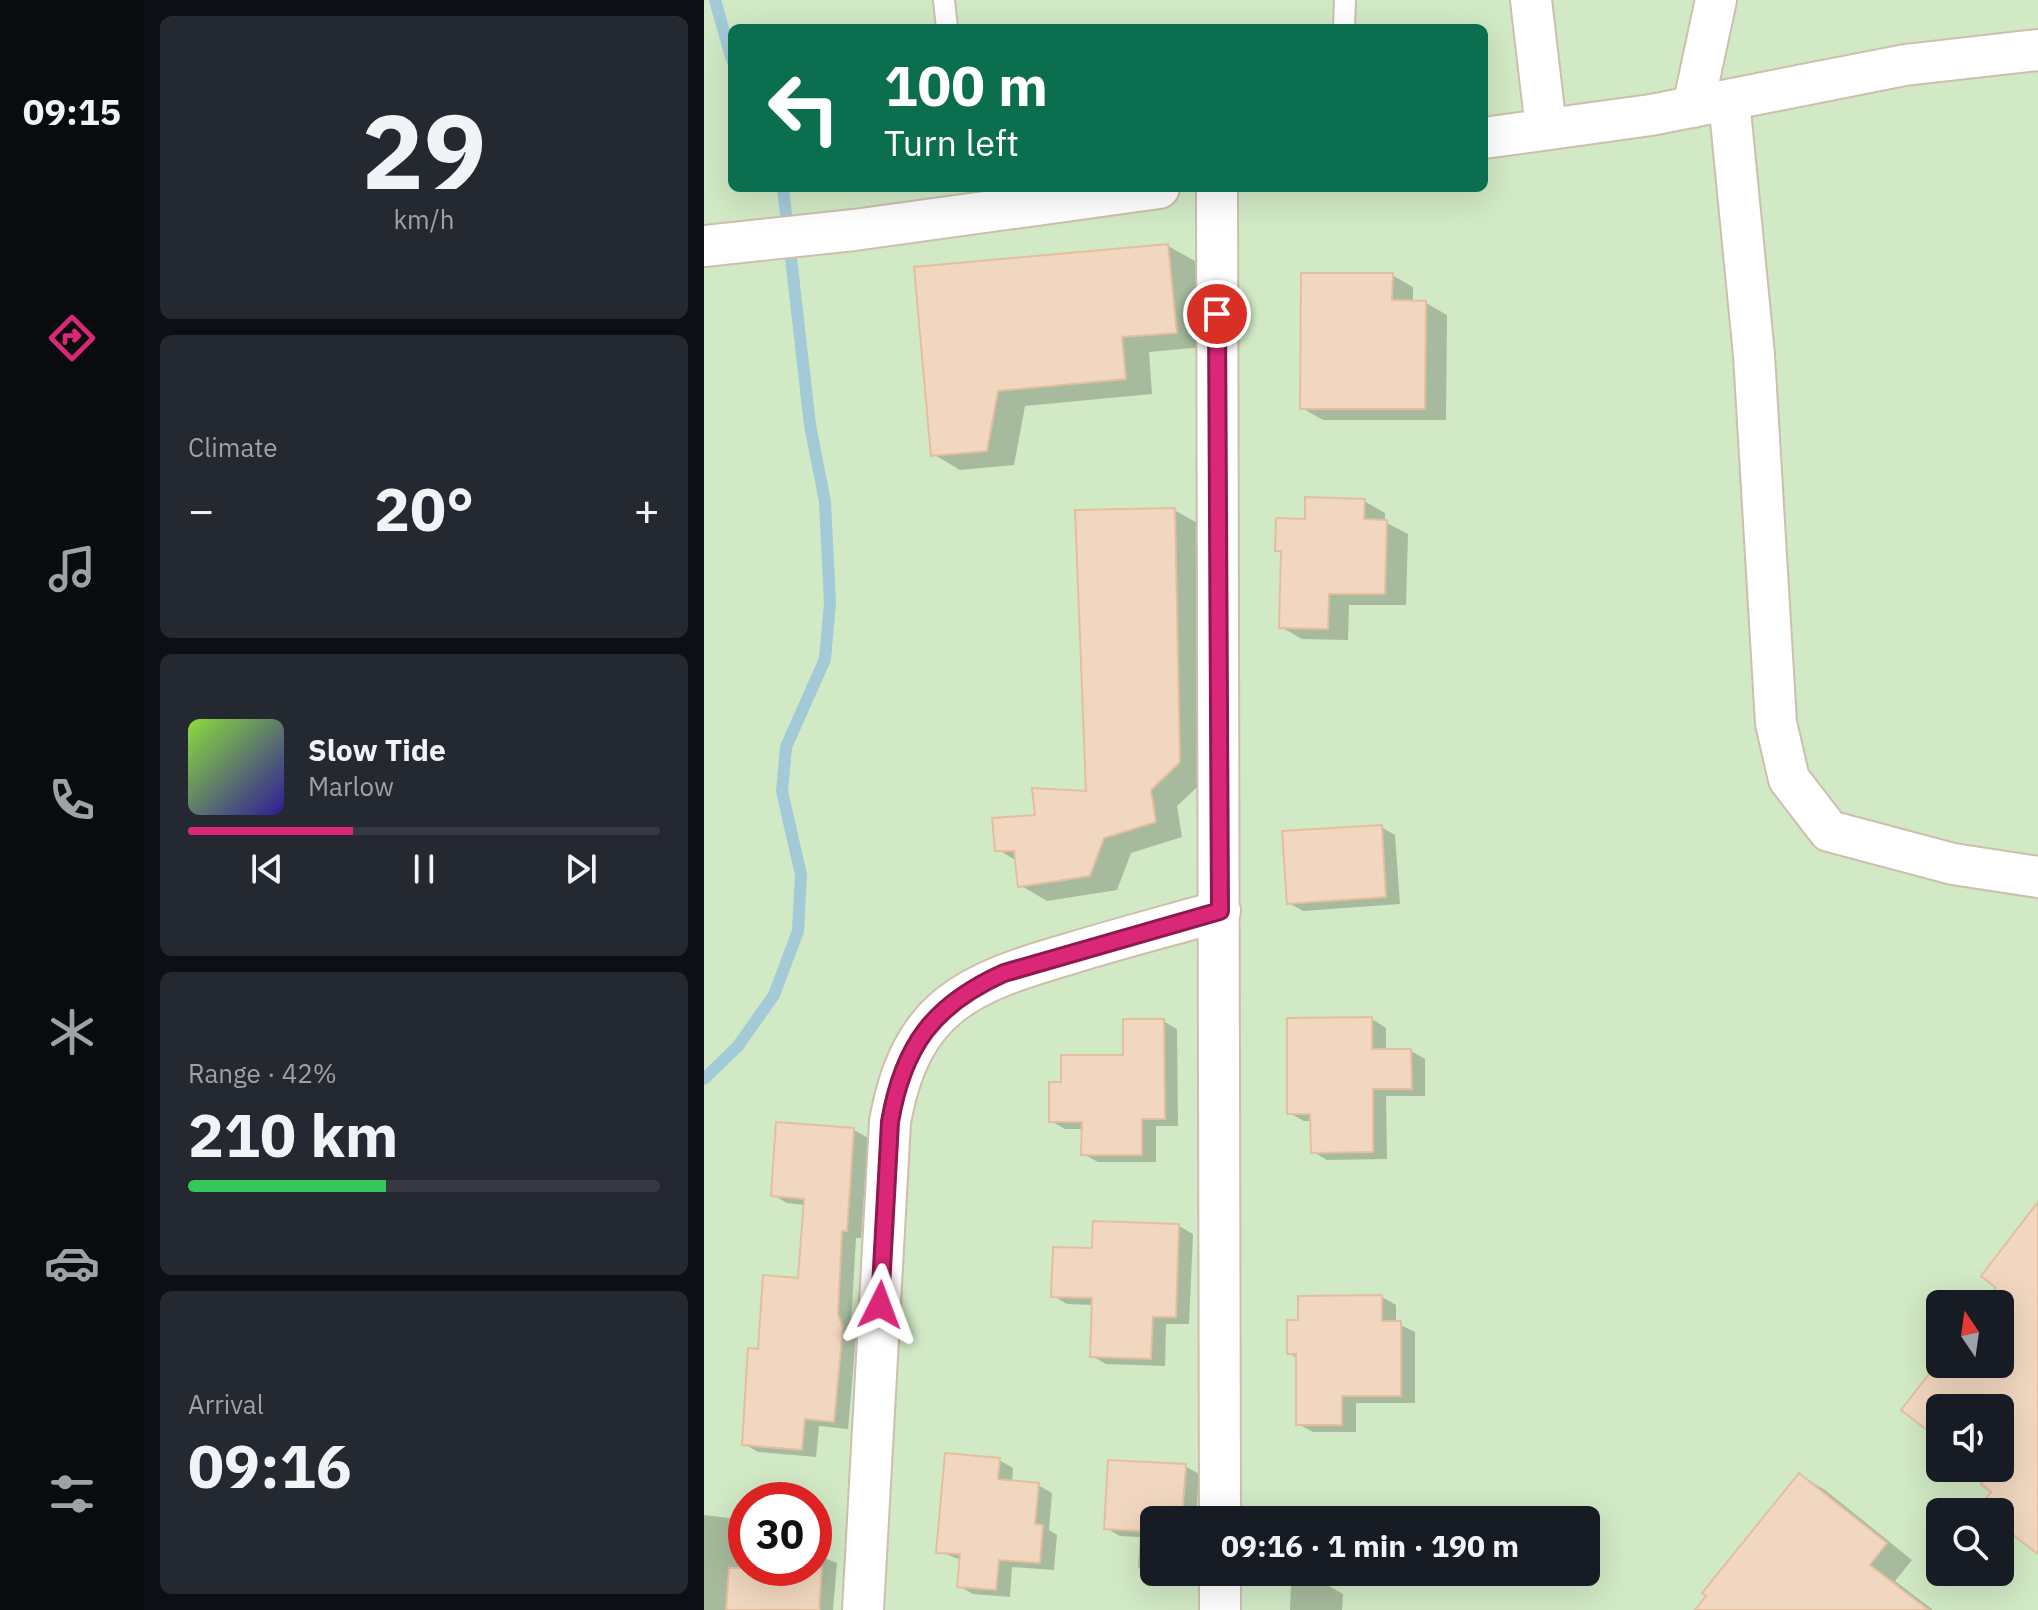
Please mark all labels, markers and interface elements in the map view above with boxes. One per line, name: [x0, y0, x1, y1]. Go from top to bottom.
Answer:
text: 100 m: [884, 49, 1048, 121]
icon: left: [752, 56, 856, 160]
text: 29: [362, 82, 486, 218]
text: 09:15: [23, 88, 121, 135]
text: Turn left: [884, 119, 1019, 166]
text: km/h: [393, 202, 455, 236]
pin: [1183, 280, 1251, 348]
icon: arrive: [1195, 292, 1239, 336]
icon: directions: [44, 310, 100, 366]
text: Climate: [188, 430, 278, 464]
text: 20°: [374, 469, 474, 548]
text: −: [188, 481, 214, 538]
text: +: [634, 481, 660, 538]
icon: music: [44, 541, 100, 597]
text: Slow Tide: [308, 730, 446, 769]
text: Marlow: [308, 769, 394, 803]
icon: phone: [44, 772, 100, 828]
icon: previous: [245, 847, 289, 891]
icon: pause: [402, 847, 446, 891]
icon: next: [559, 847, 603, 891]
icon: climate: [44, 1004, 100, 1060]
text: Range · 42%: [188, 1056, 337, 1090]
text: 210 km: [188, 1095, 398, 1174]
icon: car: [44, 1235, 100, 1291]
position arrow: [838, 1263, 922, 1347]
north arrow: [1926, 1290, 2014, 1378]
map controls: [1926, 1290, 2014, 1586]
text: Arrival: [188, 1387, 264, 1421]
button: sound: [1926, 1394, 2014, 1482]
text: 09:16: [188, 1426, 352, 1505]
icon: filters: [44, 1466, 100, 1522]
speed limit sign: 30: [728, 1482, 832, 1586]
button: search: [1926, 1498, 2014, 1586]
text: 09:16 · 1 min · 190 m: [1221, 1526, 1519, 1565]

